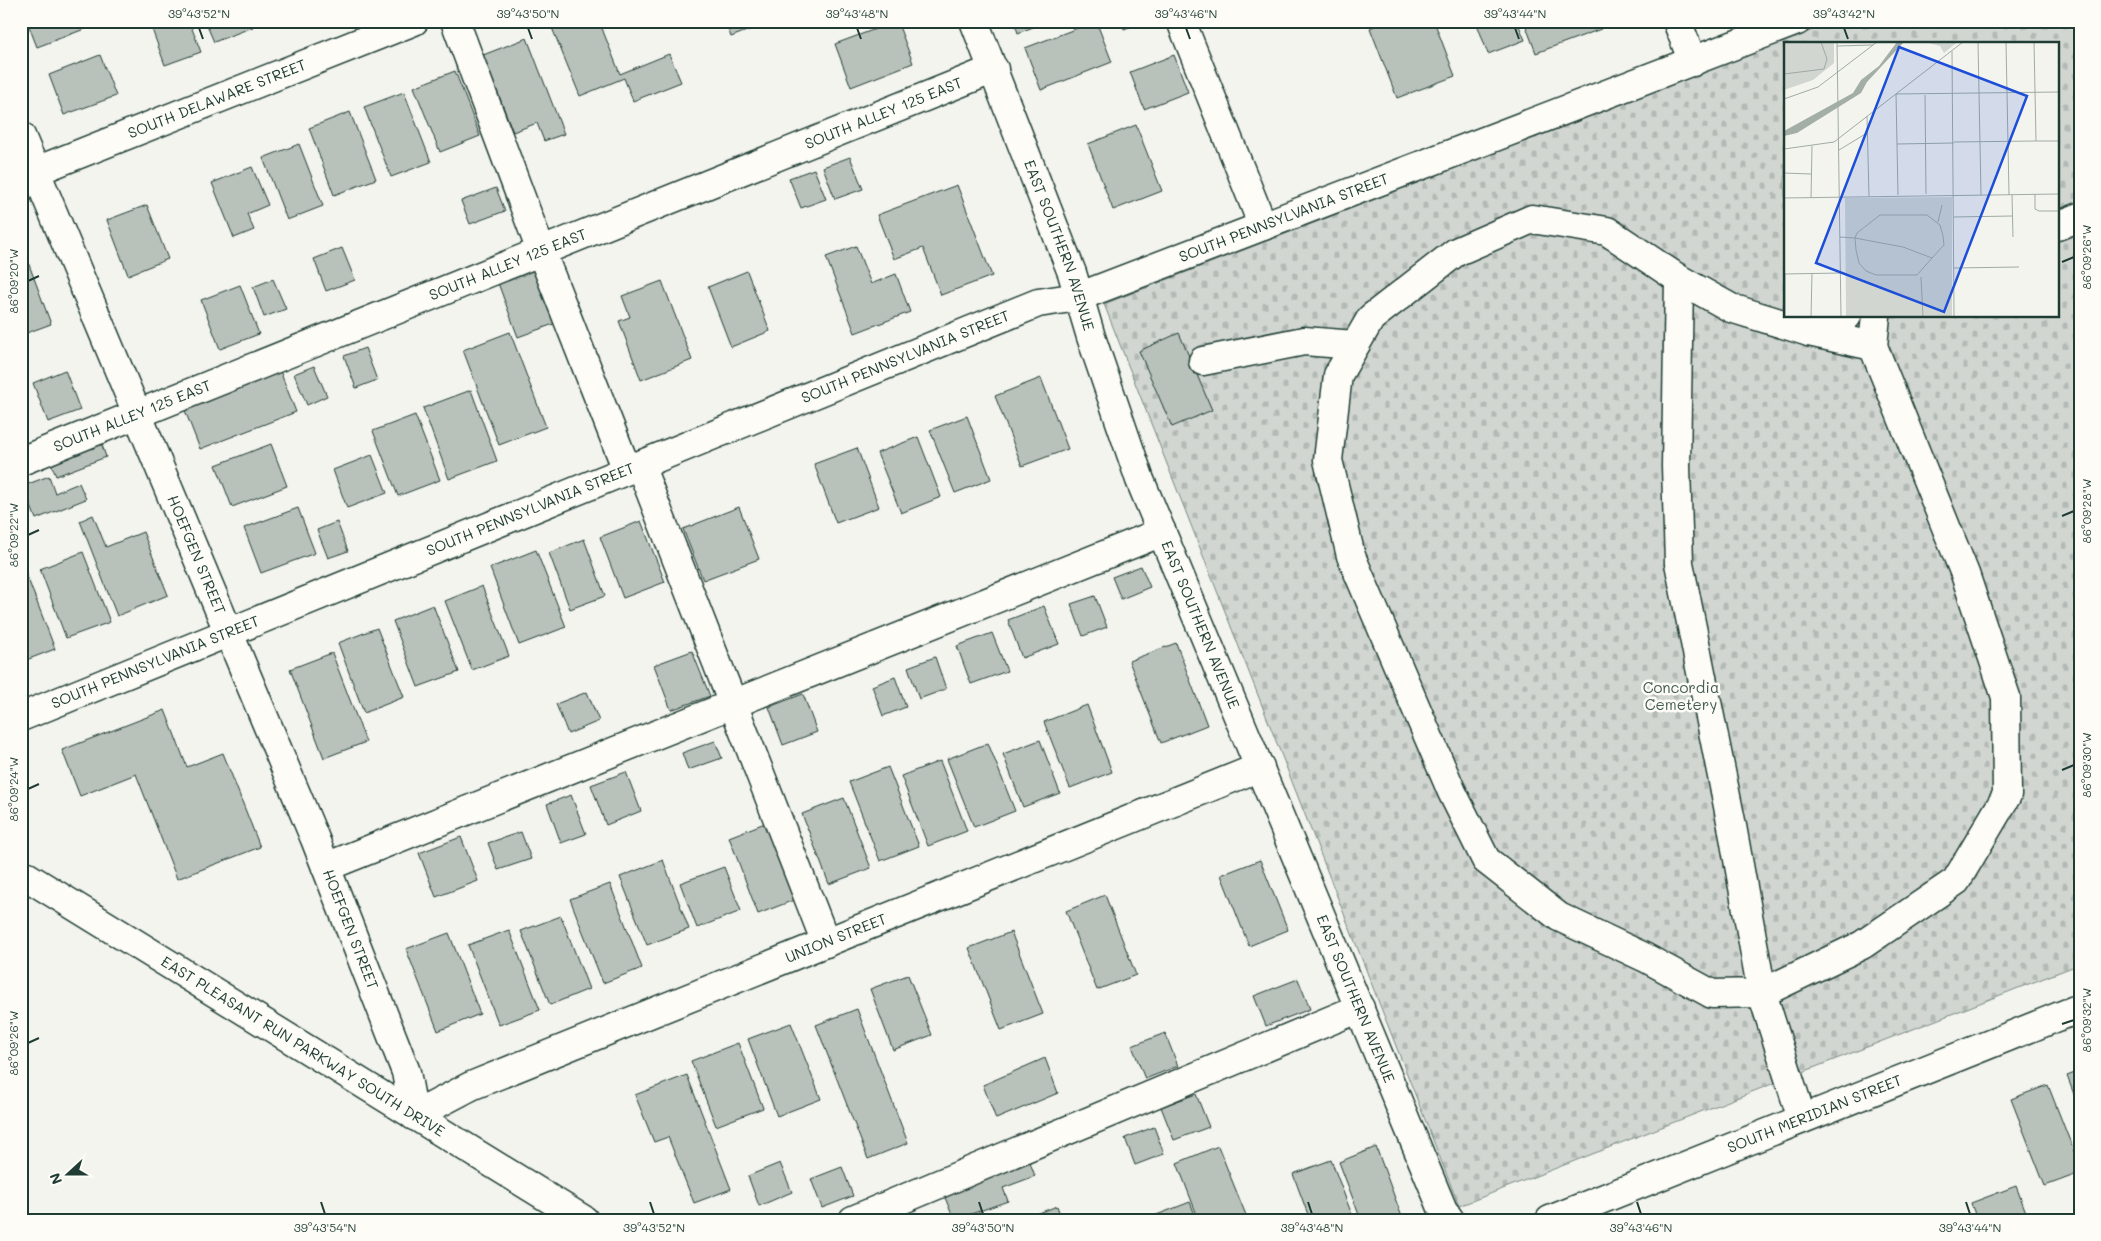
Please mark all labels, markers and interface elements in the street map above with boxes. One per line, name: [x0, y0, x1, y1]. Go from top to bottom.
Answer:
text: 39°43'52"N: [168, 5, 230, 21]
text: 39°43'50"N: [497, 5, 559, 21]
text: 39°43'48"N: [826, 5, 888, 21]
text: 39°43'46"N: [1155, 5, 1217, 21]
text: 39°43'44"N: [1484, 5, 1546, 21]
text: 39°43'42"N: [1813, 5, 1875, 21]
inset map: [1784, 42, 2058, 318]
street label: SOUTH DELAWARE STREET: [125, 54, 309, 143]
street label: SOUTH ALLEY 125 EAST: [802, 72, 965, 153]
street label: EAST SOUTHERN AVENUE: [1020, 157, 1100, 333]
street label: SOUTH PENNSYLVANIA STREET: [1176, 168, 1391, 266]
street label: SOUTH ALLEY 125 EAST: [426, 223, 589, 305]
text: 86°09'26"W: [2078, 225, 2094, 289]
text: 86°09'20"W: [5, 248, 21, 314]
street label: SOUTH PENNSYLVANIA STREET: [798, 305, 1012, 407]
street label: SOUTH ALLEY 125 EAST: [50, 375, 214, 456]
street label: SOUTH PENNSYLVANIA STREET: [423, 457, 637, 560]
text: 86°09'28"W: [2078, 479, 2094, 544]
street label: HOEFGEN STREET: [163, 492, 231, 617]
text: 86°09'22"W: [5, 503, 21, 567]
street label: EAST SOUTHERN AVENUE: [1157, 537, 1245, 712]
street label: SOUTH PENNSYLVANIA STREET: [48, 610, 262, 713]
park label: Concordia Cemetery: [1643, 677, 1719, 714]
text: 86°09'30"W: [2078, 732, 2094, 798]
text: 86°09'24"W: [5, 757, 21, 821]
street label: HOEFGEN STREET: [319, 866, 384, 992]
street label: UNION STREET: [782, 908, 889, 967]
street label: EAST SOUTHERN AVENUE: [1312, 911, 1400, 1086]
street label: EAST PLEASANT RUN PARKWAY SOUTH DRIVE: [158, 951, 449, 1141]
text: 86°09'32"W: [2078, 988, 2094, 1052]
text: 86°09'26"W: [5, 1011, 21, 1075]
street label: SOUTH MERIDIAN STREET: [1724, 1069, 1904, 1157]
north arrow: [42, 1148, 92, 1198]
text: N: [45, 1170, 66, 1187]
text: 39°43'54"N: [294, 1219, 356, 1235]
text: 39°43'52"N: [623, 1219, 685, 1235]
text: 39°43'50"N: [952, 1219, 1014, 1235]
text: 39°43'48"N: [1281, 1219, 1343, 1235]
text: 39°43'46"N: [1610, 1219, 1672, 1235]
text: 39°43'44"N: [1939, 1219, 2001, 1235]

